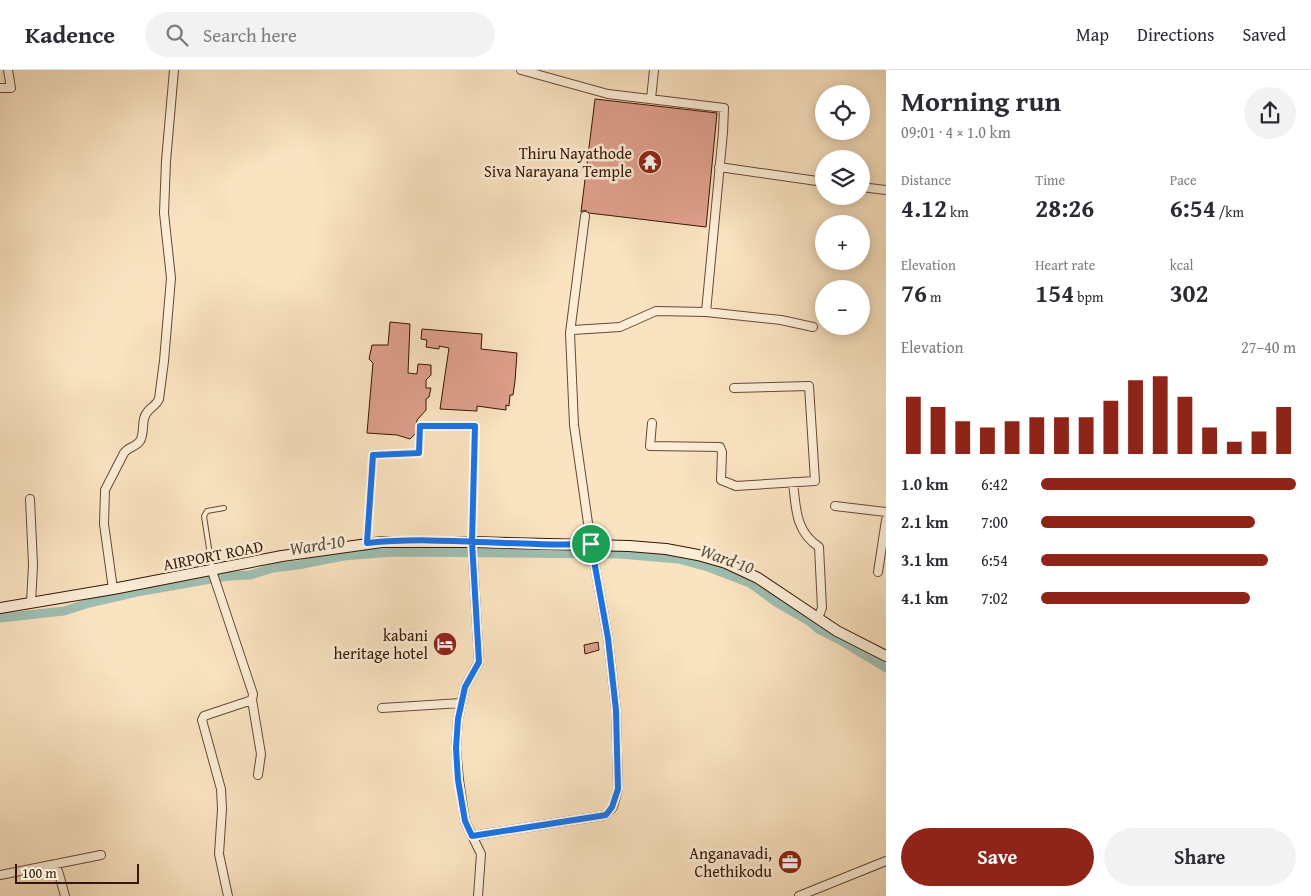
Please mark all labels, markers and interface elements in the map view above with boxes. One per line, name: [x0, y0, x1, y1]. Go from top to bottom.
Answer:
search box: [145, 12, 495, 57]
text: Kadence: [25, 17, 115, 52]
icon: search: [163, 21, 191, 49]
text: Search here: [203, 21, 297, 49]
text: Map: [1076, 21, 1109, 48]
text: Directions: [1137, 21, 1214, 48]
text: Saved: [1242, 21, 1286, 48]
text: Morning run: [901, 80, 1061, 121]
map controls: [815, 85, 870, 335]
button: locate: [815, 85, 870, 140]
button: share: [1244, 87, 1296, 139]
text: 09:01 · 4 × 1.0 km: [901, 120, 1011, 144]
place label: Thiru Nayathode Siva Narayana Temple: [484, 141, 632, 183]
temple icon: Thiru Nayathode Siva Narayana Temple: [637, 149, 663, 175]
button: layers: [815, 150, 870, 205]
text: Distance: [901, 170, 951, 190]
text: Time: [1035, 170, 1065, 190]
text: Pace: [1170, 170, 1197, 190]
text: 4.12: [901, 190, 947, 226]
text: 28:26: [1035, 190, 1094, 226]
text: 6:54: [1170, 190, 1216, 226]
text: km: [947, 202, 969, 222]
text: /km: [1216, 202, 1244, 222]
button: +: [815, 215, 870, 270]
text: Elevation: [901, 255, 956, 275]
text: Heart rate: [1035, 255, 1095, 275]
text: kcal: [1170, 255, 1194, 275]
text: 76: [901, 275, 927, 311]
text: 154: [1035, 275, 1074, 311]
text: 302: [1170, 275, 1209, 311]
button: −: [815, 280, 870, 335]
text: m: [927, 287, 941, 307]
text: bpm: [1074, 287, 1104, 307]
text: Elevation: [901, 335, 964, 359]
text: 27–40 m: [1241, 335, 1296, 359]
text: 1.0 km: [901, 472, 948, 496]
text: 6:42: [981, 472, 1008, 496]
text: 2.1 km: [901, 510, 948, 534]
text: 7:00: [981, 510, 1008, 534]
pin: [570, 523, 612, 565]
water label: Ward 10: [287, 527, 347, 562]
icon: arrive: [577, 530, 605, 558]
street label: AIRPORT ROAD: [161, 533, 265, 576]
water label: Ward 10: [696, 536, 758, 581]
text: 3.1 km: [901, 548, 948, 572]
text: 6:54: [981, 548, 1008, 572]
text: 4.1 km: [901, 586, 948, 610]
text: 7:02: [981, 586, 1008, 610]
place label: kabani heritage hotel: [333, 623, 429, 665]
hotel icon: kabani heritage hotel: [432, 631, 458, 657]
button: Save: [901, 828, 1094, 886]
button: Share: [1104, 828, 1296, 886]
place label: Anganavadi, Chethikodu: [689, 841, 772, 883]
office icon: Anganavadi, Chethikodu: [777, 849, 803, 875]
scale bar: [15, 861, 139, 884]
text: 100 m: [22, 863, 57, 883]

